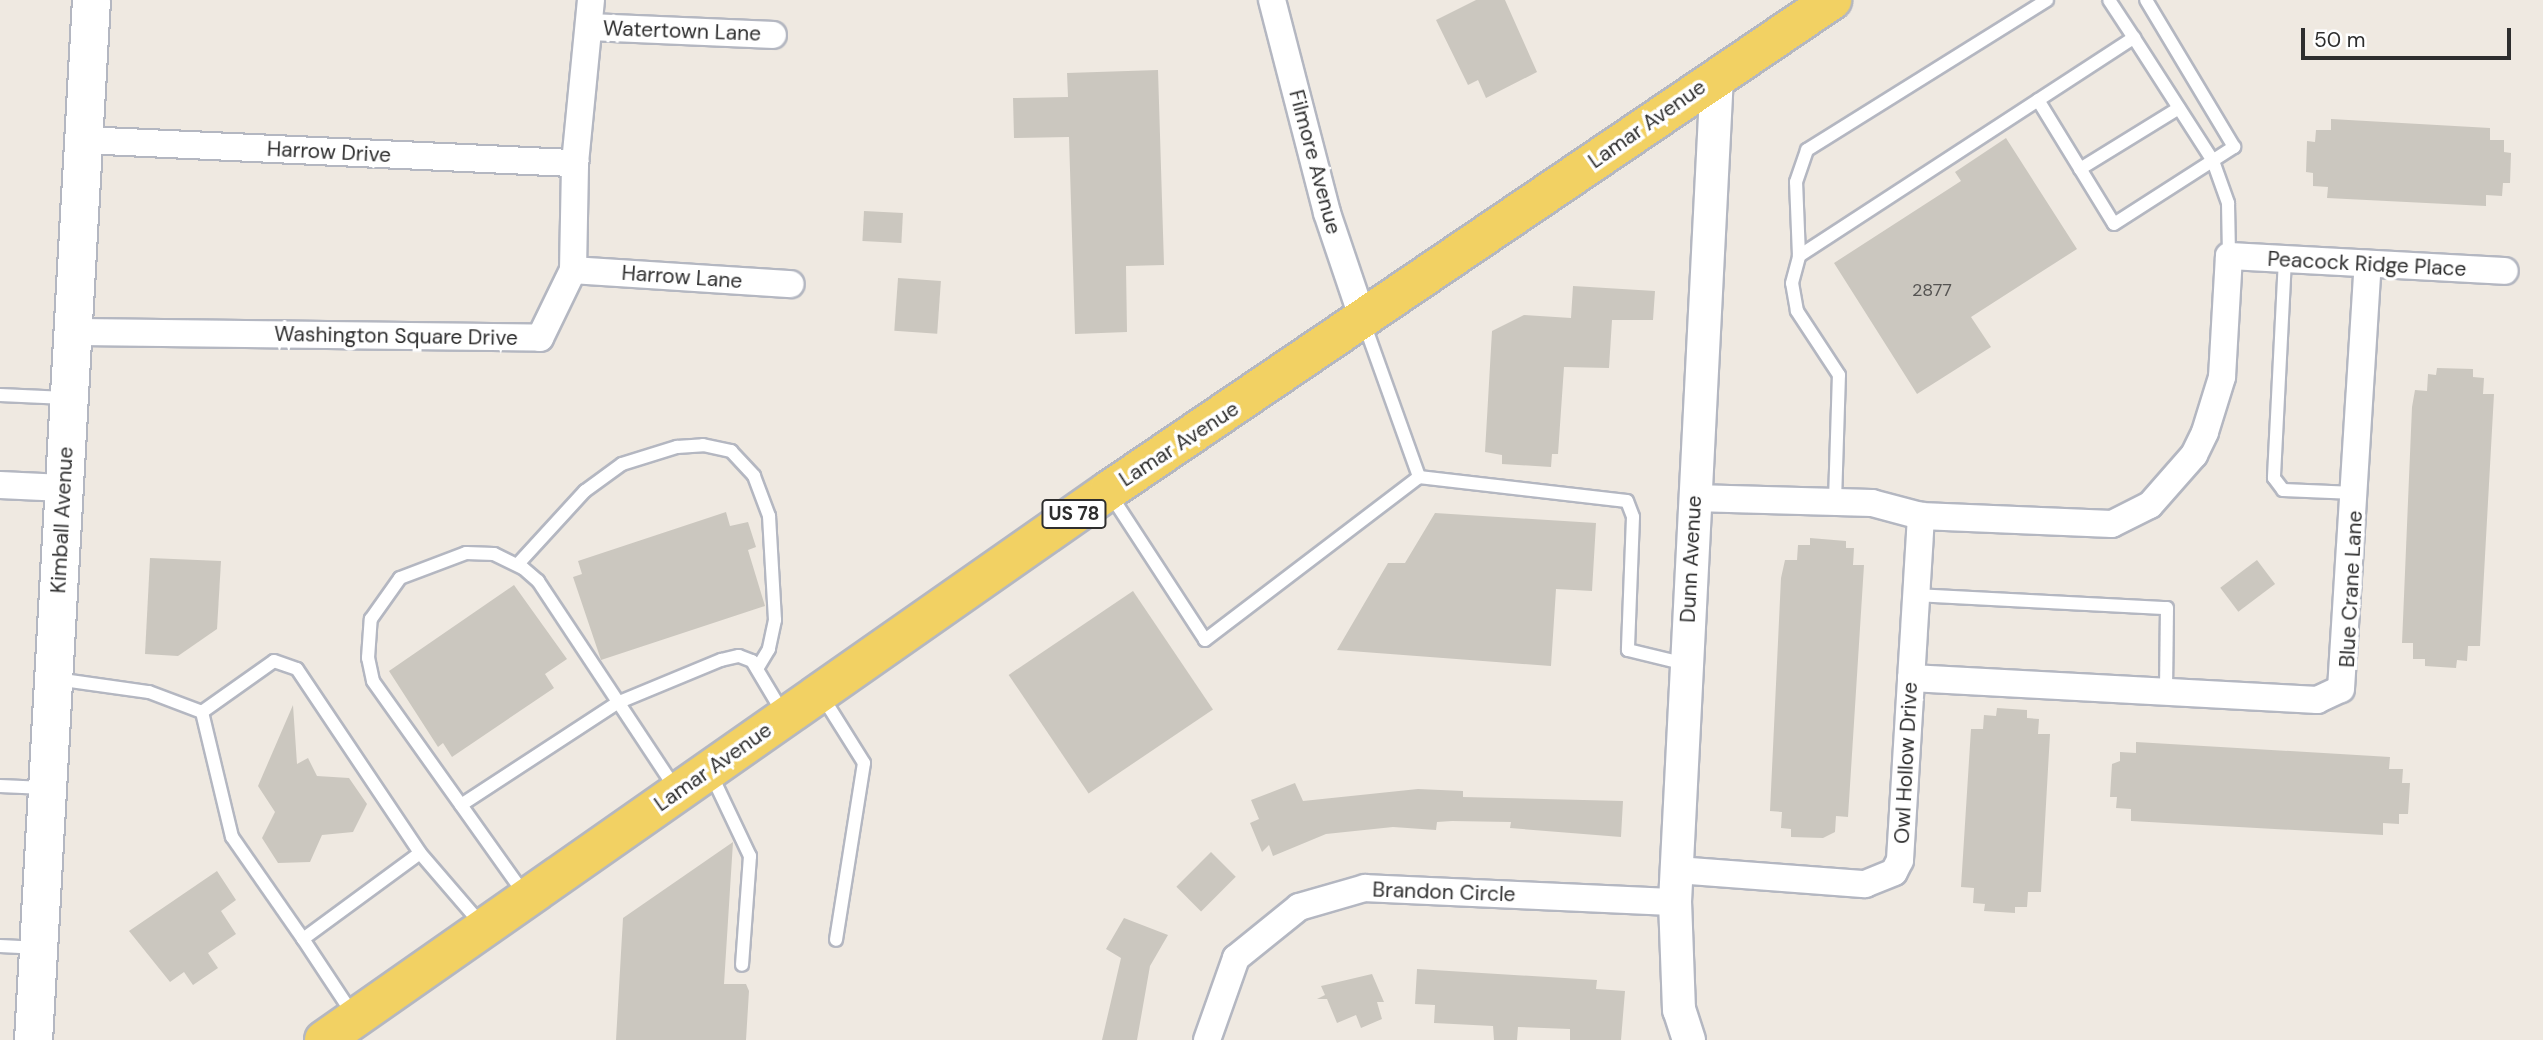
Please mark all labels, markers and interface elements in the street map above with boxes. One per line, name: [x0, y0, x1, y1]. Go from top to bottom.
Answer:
scale bar: [2305, 14, 2515, 58]
street label: Watertown Lane: [603, 16, 761, 46]
text: 50 m: [2314, 26, 2365, 54]
street label: Lamar Avenue: [1584, 74, 1710, 174]
street label: Filmore Avenue: [1284, 87, 1346, 237]
street label: Harrow Drive: [266, 136, 392, 168]
street label: Peacock Ridge Place: [2267, 246, 2467, 282]
street label: Harrow Lane: [621, 260, 743, 294]
house number: 2877: [1912, 279, 1952, 301]
street label: Washington Square Drive: [274, 321, 518, 351]
street label: Lamar Avenue: [1115, 396, 1243, 492]
street label: Kimball Avenue: [46, 446, 78, 594]
street label: Dunn Avenue: [1675, 495, 1707, 623]
road number: US 78: [1041, 499, 1107, 530]
street label: Blue Crane Lane: [2334, 510, 2368, 668]
street label: Owl Hollow Drive: [1889, 681, 1923, 845]
street label: Lamar Avenue: [650, 717, 776, 817]
street label: Brandon Circle: [1372, 877, 1516, 907]

